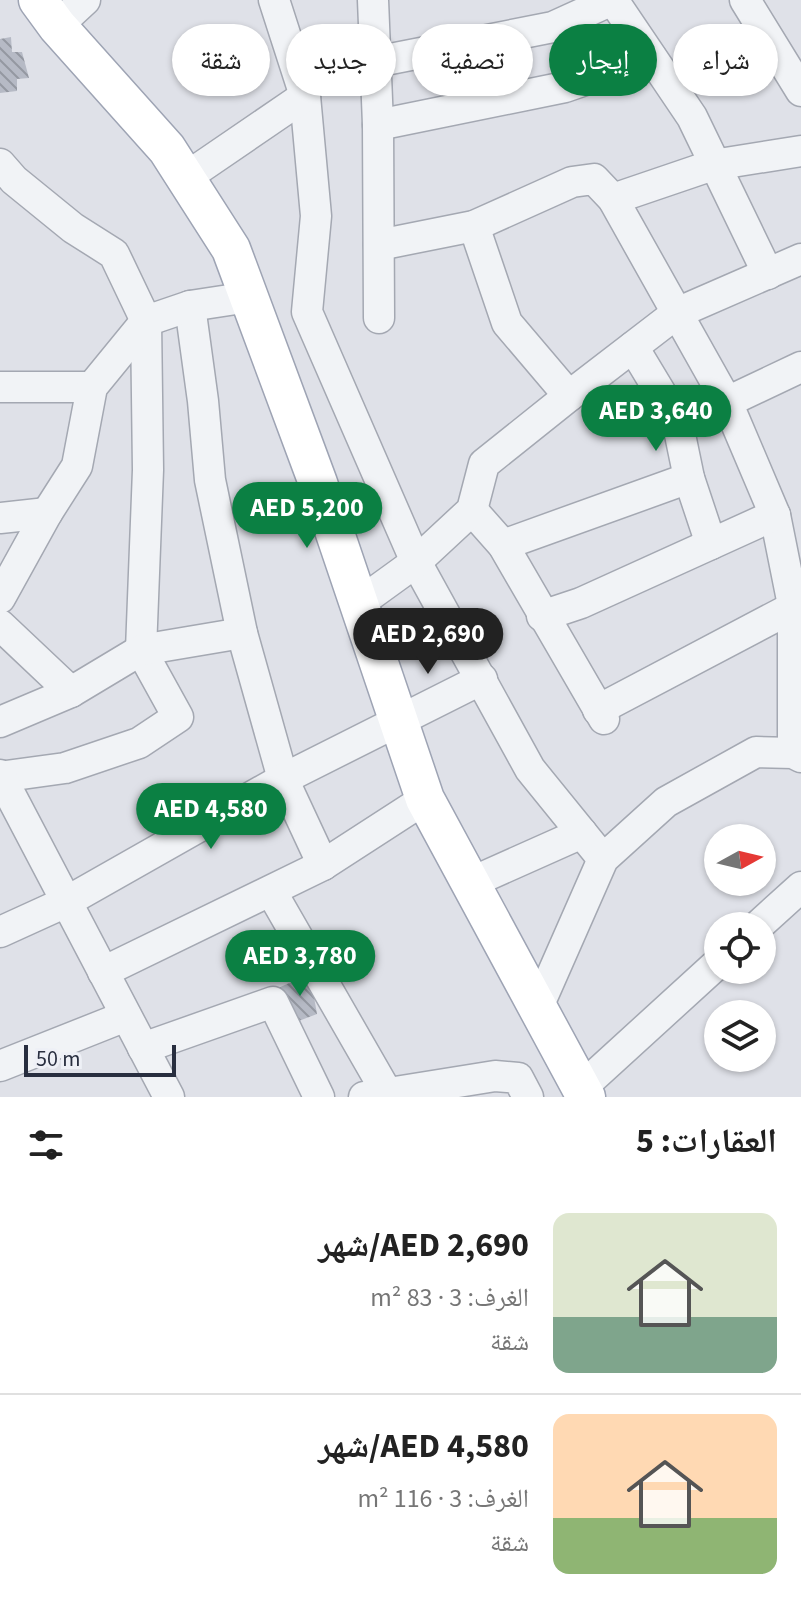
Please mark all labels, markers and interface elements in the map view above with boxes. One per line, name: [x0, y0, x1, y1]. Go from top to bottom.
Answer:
chip: شقة: [172, 24, 270, 96]
chip: جديد: [286, 24, 396, 96]
chip: تصفية: [412, 24, 533, 96]
chip: إيجار: [549, 24, 657, 96]
chip: شراء: [673, 24, 778, 96]
pin: AED 3,640: [564, 385, 748, 453]
text: AED 3,640: [599, 392, 713, 429]
pin: AED 5,200: [215, 482, 399, 550]
text: AED 5,200: [250, 489, 364, 526]
pin: AED 2,690: [336, 608, 520, 676]
text: AED 2,690: [371, 615, 485, 652]
pin: AED 4,580: [119, 783, 303, 851]
text: AED 4,580: [154, 790, 268, 827]
north arrow: [704, 824, 776, 896]
map controls: [704, 824, 776, 1072]
button: locate: [704, 912, 776, 984]
pin: AED 3,780: [208, 930, 392, 998]
text: AED 3,780: [243, 937, 357, 974]
button: layers: [704, 1000, 776, 1072]
scale bar: [24, 1041, 176, 1077]
text: 50 m: [36, 1043, 81, 1075]
text: العقارات: 5: [636, 1117, 777, 1166]
icon: filters: [24, 1123, 68, 1167]
text: AED 2,690/شهر: [318, 1221, 529, 1270]
icon: home: [617, 1245, 713, 1341]
text: الغرف: 3 · 83 m²: [370, 1279, 529, 1316]
text: شقة: [490, 1323, 529, 1360]
text: AED 4,580/شهر: [318, 1422, 529, 1471]
icon: home: [617, 1446, 713, 1542]
text: الغرف: 3 · 116 m²: [357, 1480, 529, 1517]
text: شقة: [490, 1524, 529, 1561]

